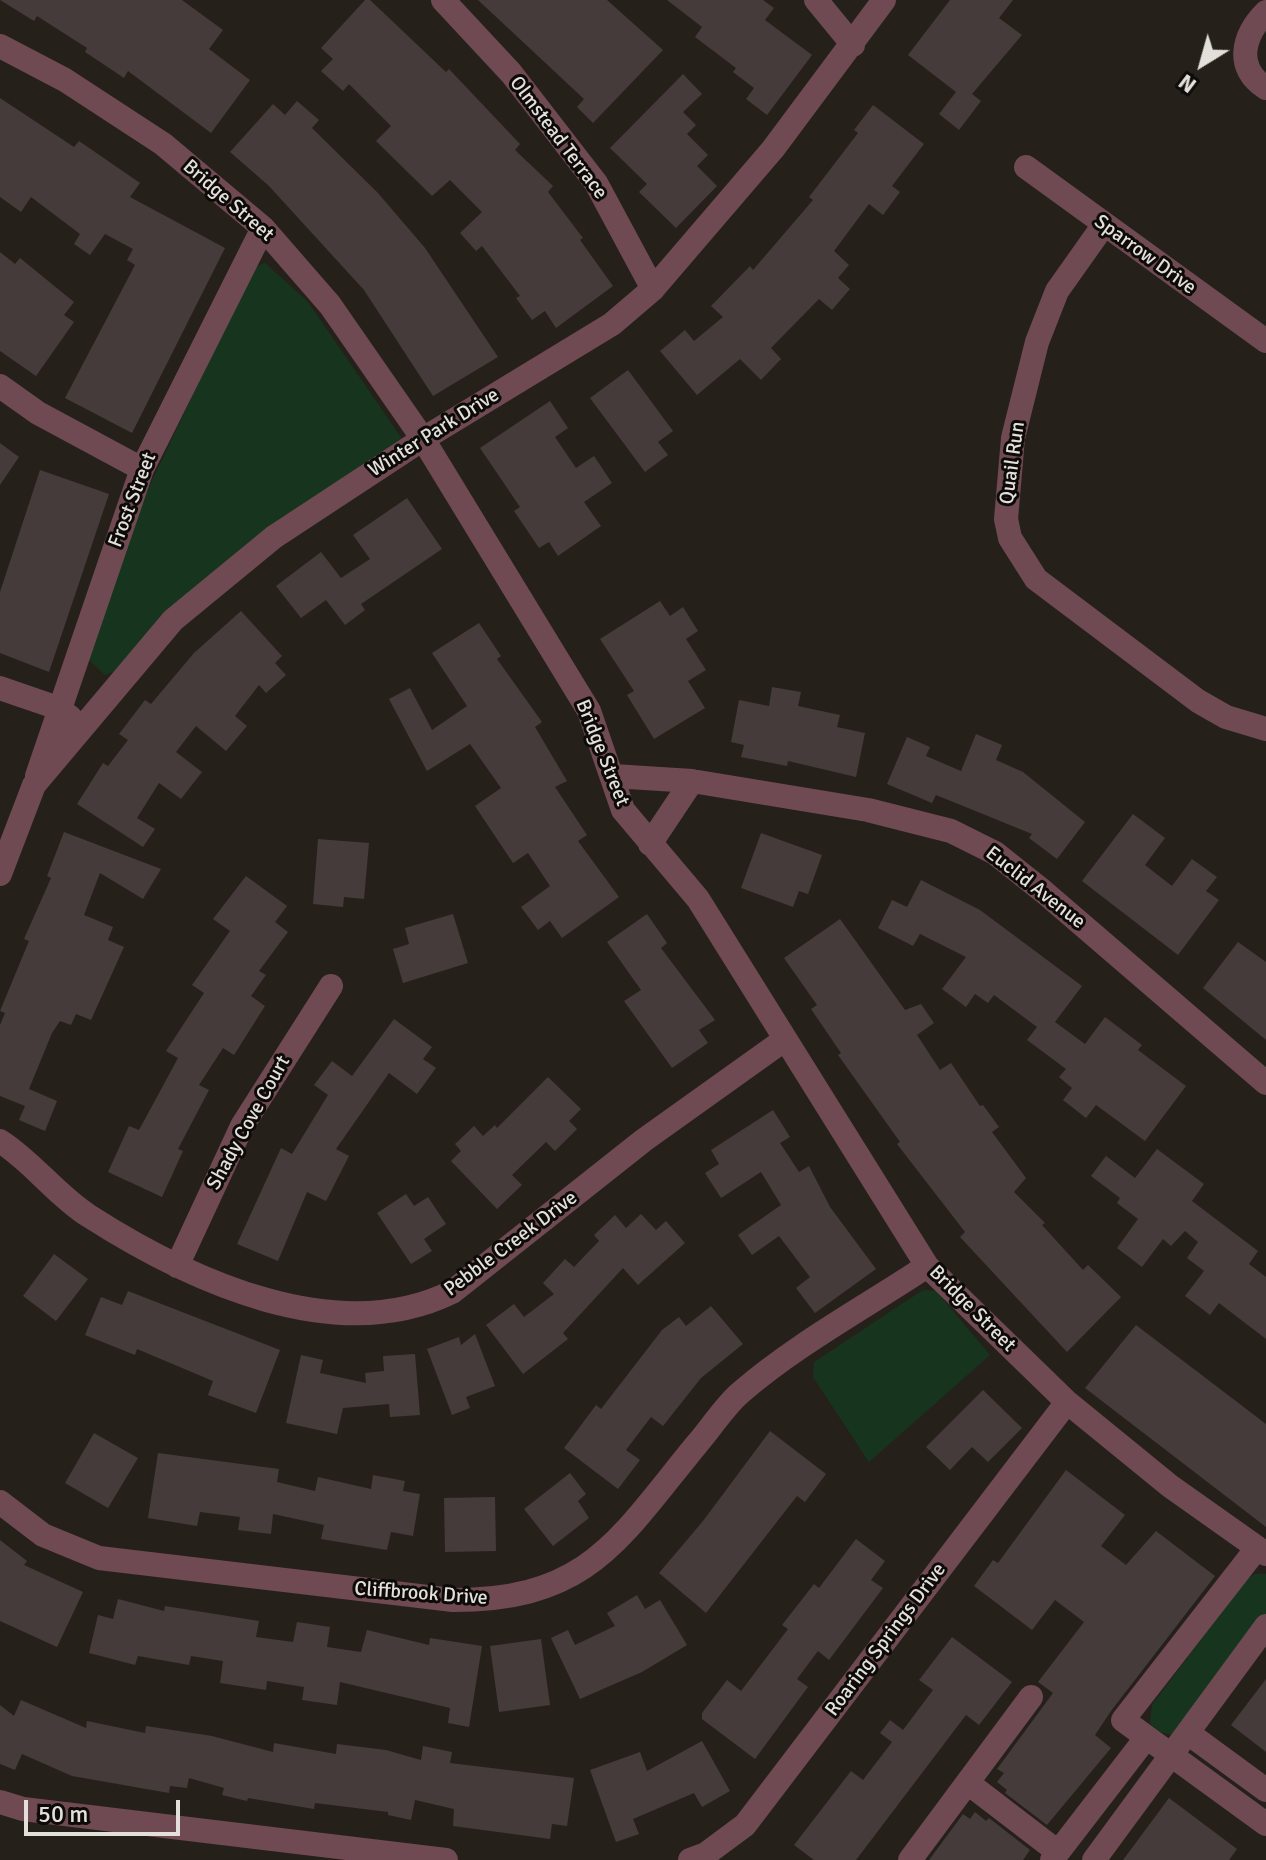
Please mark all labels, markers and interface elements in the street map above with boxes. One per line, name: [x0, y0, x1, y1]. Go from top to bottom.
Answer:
north arrow: [1162, 24, 1242, 104]
text: N: [1173, 68, 1201, 99]
street label: Olmstead Terrace: [504, 72, 612, 204]
street label: Bridge Street: [178, 155, 278, 247]
street label: Sparrow Drive: [1089, 210, 1201, 300]
street label: Winter Park Drive: [364, 383, 504, 483]
street label: Quail Run: [995, 420, 1031, 506]
street label: Frost Street: [104, 449, 162, 551]
street label: Bridge Street: [570, 696, 634, 810]
street label: Euclid Avenue: [980, 842, 1090, 934]
street label: Shady Cove Court: [202, 1052, 296, 1194]
street label: Pebble Creek Drive: [440, 1186, 582, 1302]
street label: Bridge Street: [924, 1261, 1020, 1357]
street label: Roaring Springs Drive: [821, 1559, 951, 1721]
street label: Cliffbrook Drive: [354, 1577, 488, 1611]
scale bar: [28, 1784, 184, 1834]
text: 50 m: [38, 1799, 88, 1829]

